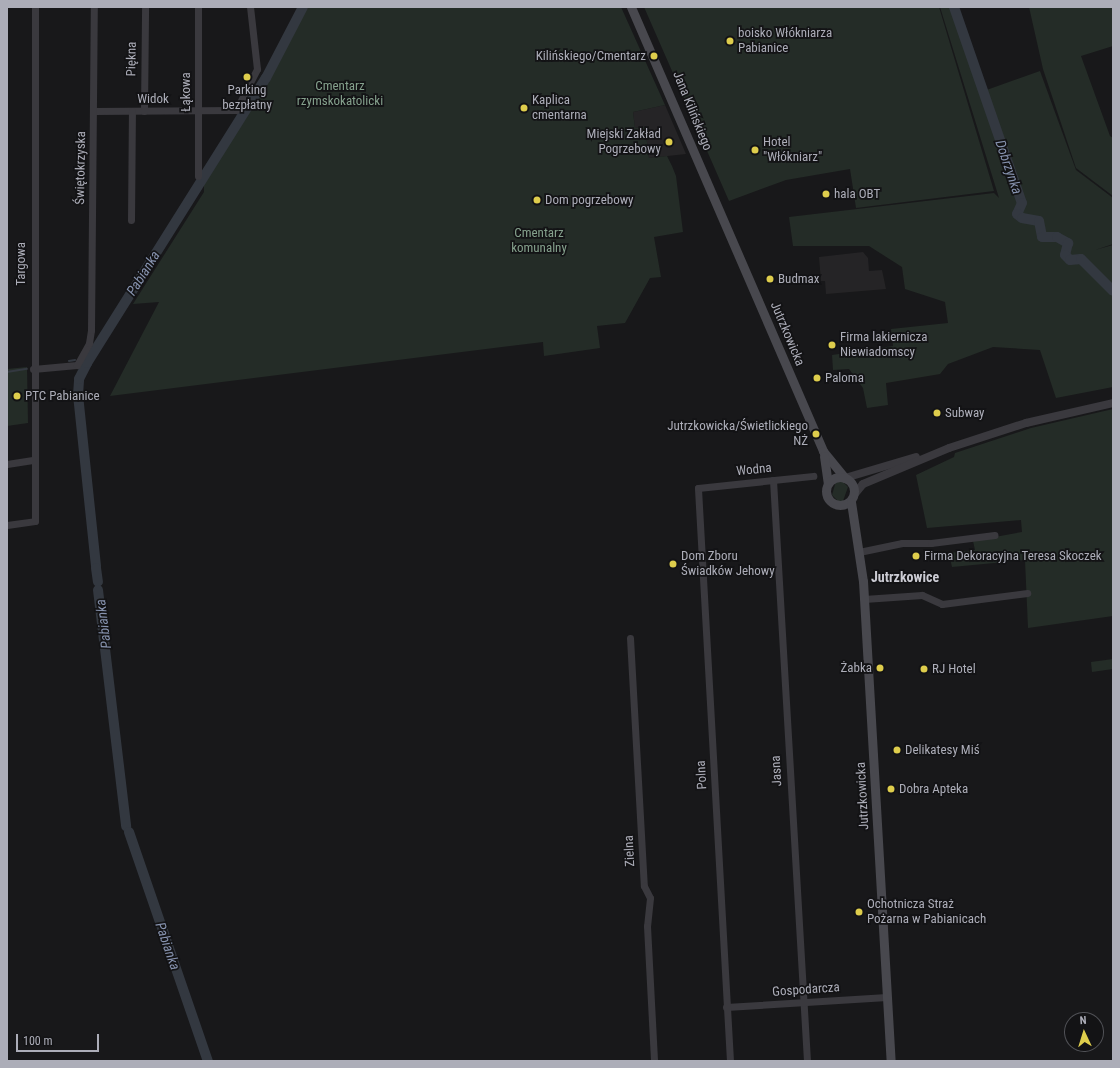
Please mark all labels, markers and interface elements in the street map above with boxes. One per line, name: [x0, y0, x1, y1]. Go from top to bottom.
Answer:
place label: boisko Włókniarza Pabianice: [738, 26, 832, 57]
marker: boisko Włókniarza Pabianice: [725, 36, 735, 46]
street label: Piękna: [124, 42, 140, 76]
place label: Kilińskiego/Cmentarz: [536, 48, 646, 64]
marker: Kilińskiego/Cmentarz: [649, 51, 659, 61]
street label: Jana Kilińskiego: [669, 69, 715, 153]
street label: Łąkowa: [178, 72, 194, 112]
marker: Parking bezpłatny: [242, 72, 252, 82]
park label: Cmentarz rzymskokatolicki: [297, 79, 383, 110]
place label: Parking bezpłatny: [222, 83, 272, 114]
street label: Widok: [137, 91, 169, 107]
place label: Kaplica cmentarna: [532, 93, 587, 124]
marker: Kaplica cmentarna: [519, 103, 529, 113]
place label: Miejski Zakład Pogrzebowy: [587, 127, 661, 158]
street label: Świętokrzyska: [73, 131, 89, 205]
place label: Hotel "Włókniarz": [763, 135, 822, 166]
marker: Miejski Zakład Pogrzebowy: [664, 137, 674, 147]
water label: Dobrzynka: [992, 138, 1026, 196]
marker: Hotel "Włókniarz": [750, 145, 760, 155]
place label: hala OBT: [834, 186, 880, 202]
marker: hala OBT: [821, 189, 831, 199]
place label: Dom pogrzebowy: [545, 192, 634, 208]
marker: Dom pogrzebowy: [532, 195, 542, 205]
park label: Cmentarz komunalny: [511, 226, 567, 257]
street label: Targowa: [13, 242, 29, 286]
water label: Pabianka: [123, 248, 163, 298]
place label: Budmax: [778, 271, 820, 287]
marker: Budmax: [765, 274, 775, 284]
street label: Jutrzkowicka: [767, 300, 807, 368]
place label: Firma lakiernicza Niewiadomscy: [840, 330, 928, 361]
marker: Firma lakiernicza Niewiadomscy: [827, 340, 837, 350]
place label: Paloma: [825, 370, 864, 386]
marker: Paloma: [812, 373, 822, 383]
place label: PTC Pabianice: [25, 388, 100, 404]
marker: PTC Pabianice: [12, 391, 22, 401]
place label: Subway: [945, 405, 984, 421]
marker: Subway: [932, 408, 942, 418]
place label: Jutrzkowicka/Świetlickiego NŻ: [667, 419, 808, 450]
marker: Jutrzkowicka/Świetlickiego NŻ: [811, 429, 821, 439]
street label: Wodna: [736, 460, 772, 480]
place label: Firma Dekoracyjna Teresa Skoczek: [924, 548, 1102, 564]
place label: Dom Zboru Świadków Jehowy: [681, 549, 775, 580]
marker: Firma Dekoracyjna Teresa Skoczek: [911, 551, 921, 561]
marker: Dom Zboru Świadków Jehowy: [668, 559, 678, 569]
district label: Jutrzkowice: [871, 569, 939, 585]
water label: Pabianka: [92, 598, 114, 650]
place label: Żabka: [840, 660, 872, 676]
place label: RJ Hotel: [932, 661, 976, 677]
marker: Żabka: [875, 663, 885, 673]
marker: RJ Hotel: [919, 664, 929, 674]
place label: Delikatesy Miś: [905, 742, 980, 758]
marker: Delikatesy Miś: [892, 745, 902, 755]
street label: Jasna: [768, 755, 786, 787]
street label: Polna: [693, 760, 711, 790]
street label: Jutrzkowicka: [853, 762, 873, 830]
place label: Dobra Apteka: [899, 781, 968, 797]
marker: Dobra Apteka: [886, 784, 896, 794]
street label: Zielna: [621, 835, 639, 867]
place label: Ochotnicza Straż Pożarna w Pabianicach: [867, 897, 986, 928]
marker: Ochotnicza Straż Pożarna w Pabianicach: [854, 907, 864, 917]
water label: Pabianka: [152, 920, 184, 972]
street label: Gospodarcza: [772, 980, 840, 1000]
north arrow: [1064, 1012, 1104, 1052]
text: N: [1079, 1014, 1087, 1027]
scale bar: [18, 1026, 101, 1052]
text: 100 m: [23, 1034, 53, 1048]

